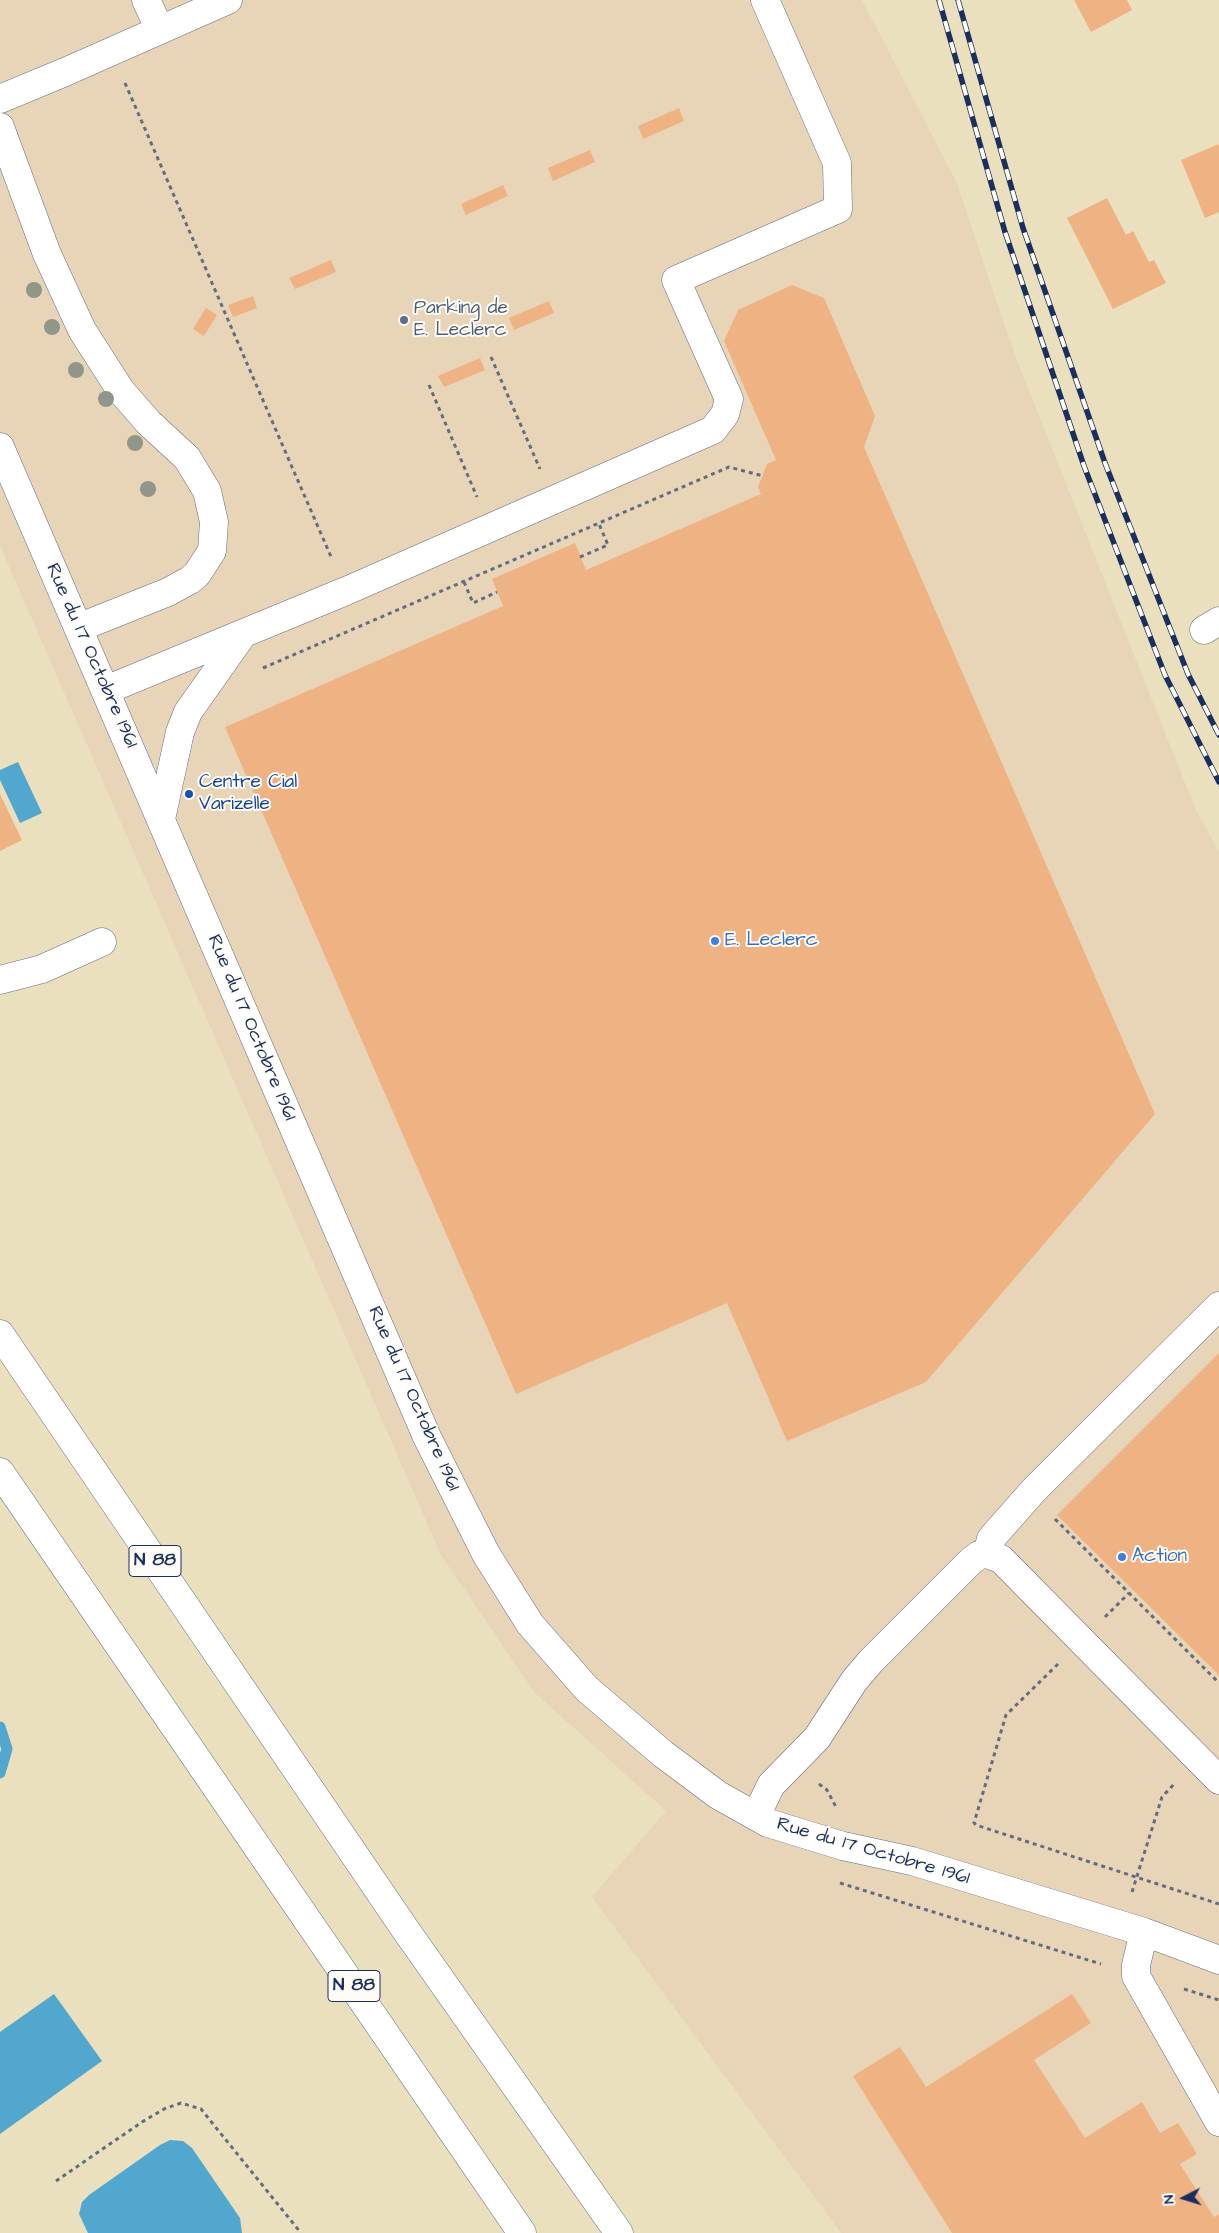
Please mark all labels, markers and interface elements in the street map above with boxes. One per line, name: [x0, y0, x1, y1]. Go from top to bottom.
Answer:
place label: Parking de E. Leclerc: [414, 298, 508, 342]
marker: Parking de E. Leclerc: [398, 314, 410, 326]
street label: Rue du 17 Octobre 1961: [40, 560, 142, 752]
place label: Centre Cial Varizelle: [199, 772, 297, 816]
marker: Centre Cial Varizelle: [183, 788, 195, 800]
place label: E. Leclerc: [725, 930, 818, 952]
street label: Rue du 17 Octobre 1961: [202, 932, 300, 1124]
marker: E. Leclerc: [709, 935, 721, 947]
street label: Rue du 17 Octobre 1961: [362, 1303, 464, 1495]
road number: N 88: [129, 1545, 181, 1576]
place label: Action: [1132, 1546, 1187, 1568]
marker: Action: [1116, 1551, 1128, 1563]
street label: Rue du 17 Octobre 1961: [774, 1814, 972, 1890]
road number: N 88: [328, 1970, 380, 2002]
north arrow: [1159, 2173, 1209, 2223]
text: N: [1159, 2194, 1179, 2205]

